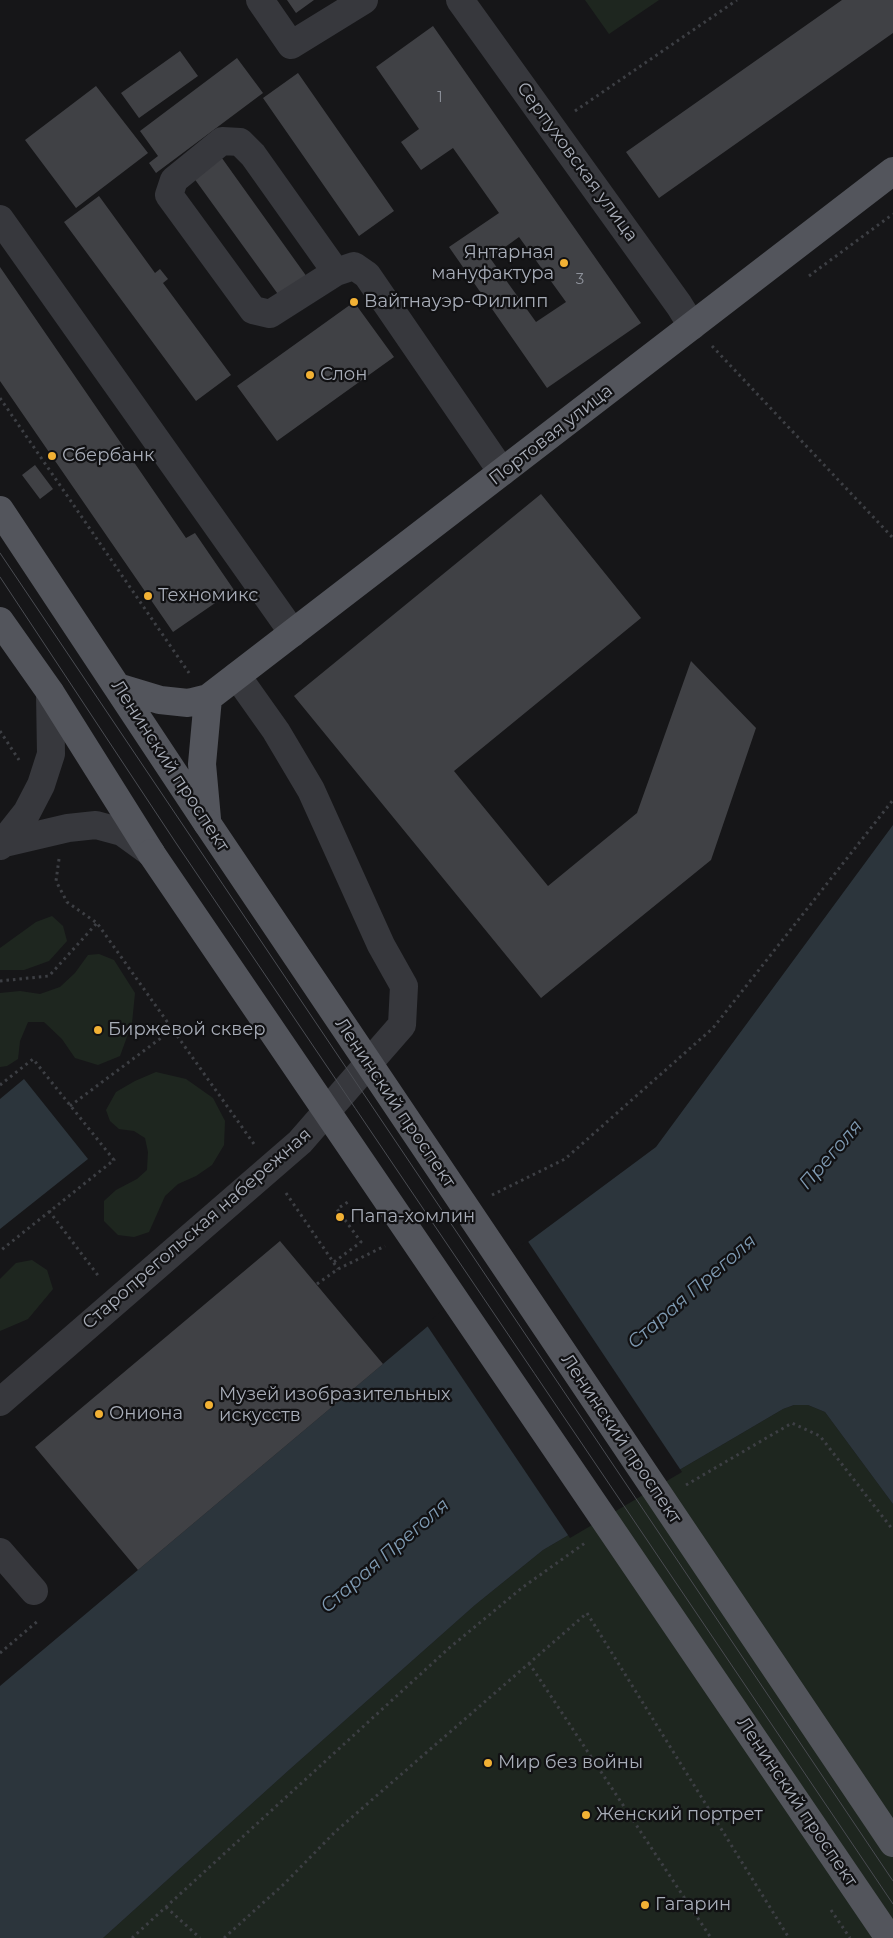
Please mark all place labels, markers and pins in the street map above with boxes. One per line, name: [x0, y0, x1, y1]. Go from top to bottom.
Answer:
place label: Янтарная мануфактура: [431, 242, 554, 284]
marker: Янтарная мануфактура: [558, 257, 570, 269]
place label: Вайтнауэр-Филипп: [364, 291, 548, 313]
marker: Вайтнауэр-Филипп: [348, 296, 360, 308]
place label: Слон: [320, 364, 367, 386]
marker: Слон: [304, 369, 316, 381]
place label: Сбербанк: [62, 445, 154, 467]
marker: Сбербанк: [46, 450, 58, 462]
place label: Техномикс: [158, 585, 258, 607]
marker: Техномикс: [142, 590, 154, 602]
place label: Биржевой сквер: [108, 1019, 266, 1041]
marker: Биржевой сквер: [92, 1024, 104, 1036]
place label: Папа-хомлин: [350, 1206, 475, 1228]
marker: Папа-хомлин: [334, 1211, 346, 1223]
place label: Музей изобразительных искусств: [219, 1384, 451, 1426]
marker: Музей изобразительных искусств: [203, 1399, 215, 1411]
place label: Ониона: [109, 1403, 183, 1425]
marker: Ониона: [93, 1408, 105, 1420]
place label: Мир без войны: [498, 1752, 643, 1774]
marker: Мир без войны: [482, 1757, 494, 1769]
place label: Женский портрет: [596, 1804, 763, 1826]
marker: Женский портрет: [580, 1809, 592, 1821]
place label: Гагарин: [655, 1894, 731, 1916]
marker: Гагарин: [639, 1899, 651, 1911]

